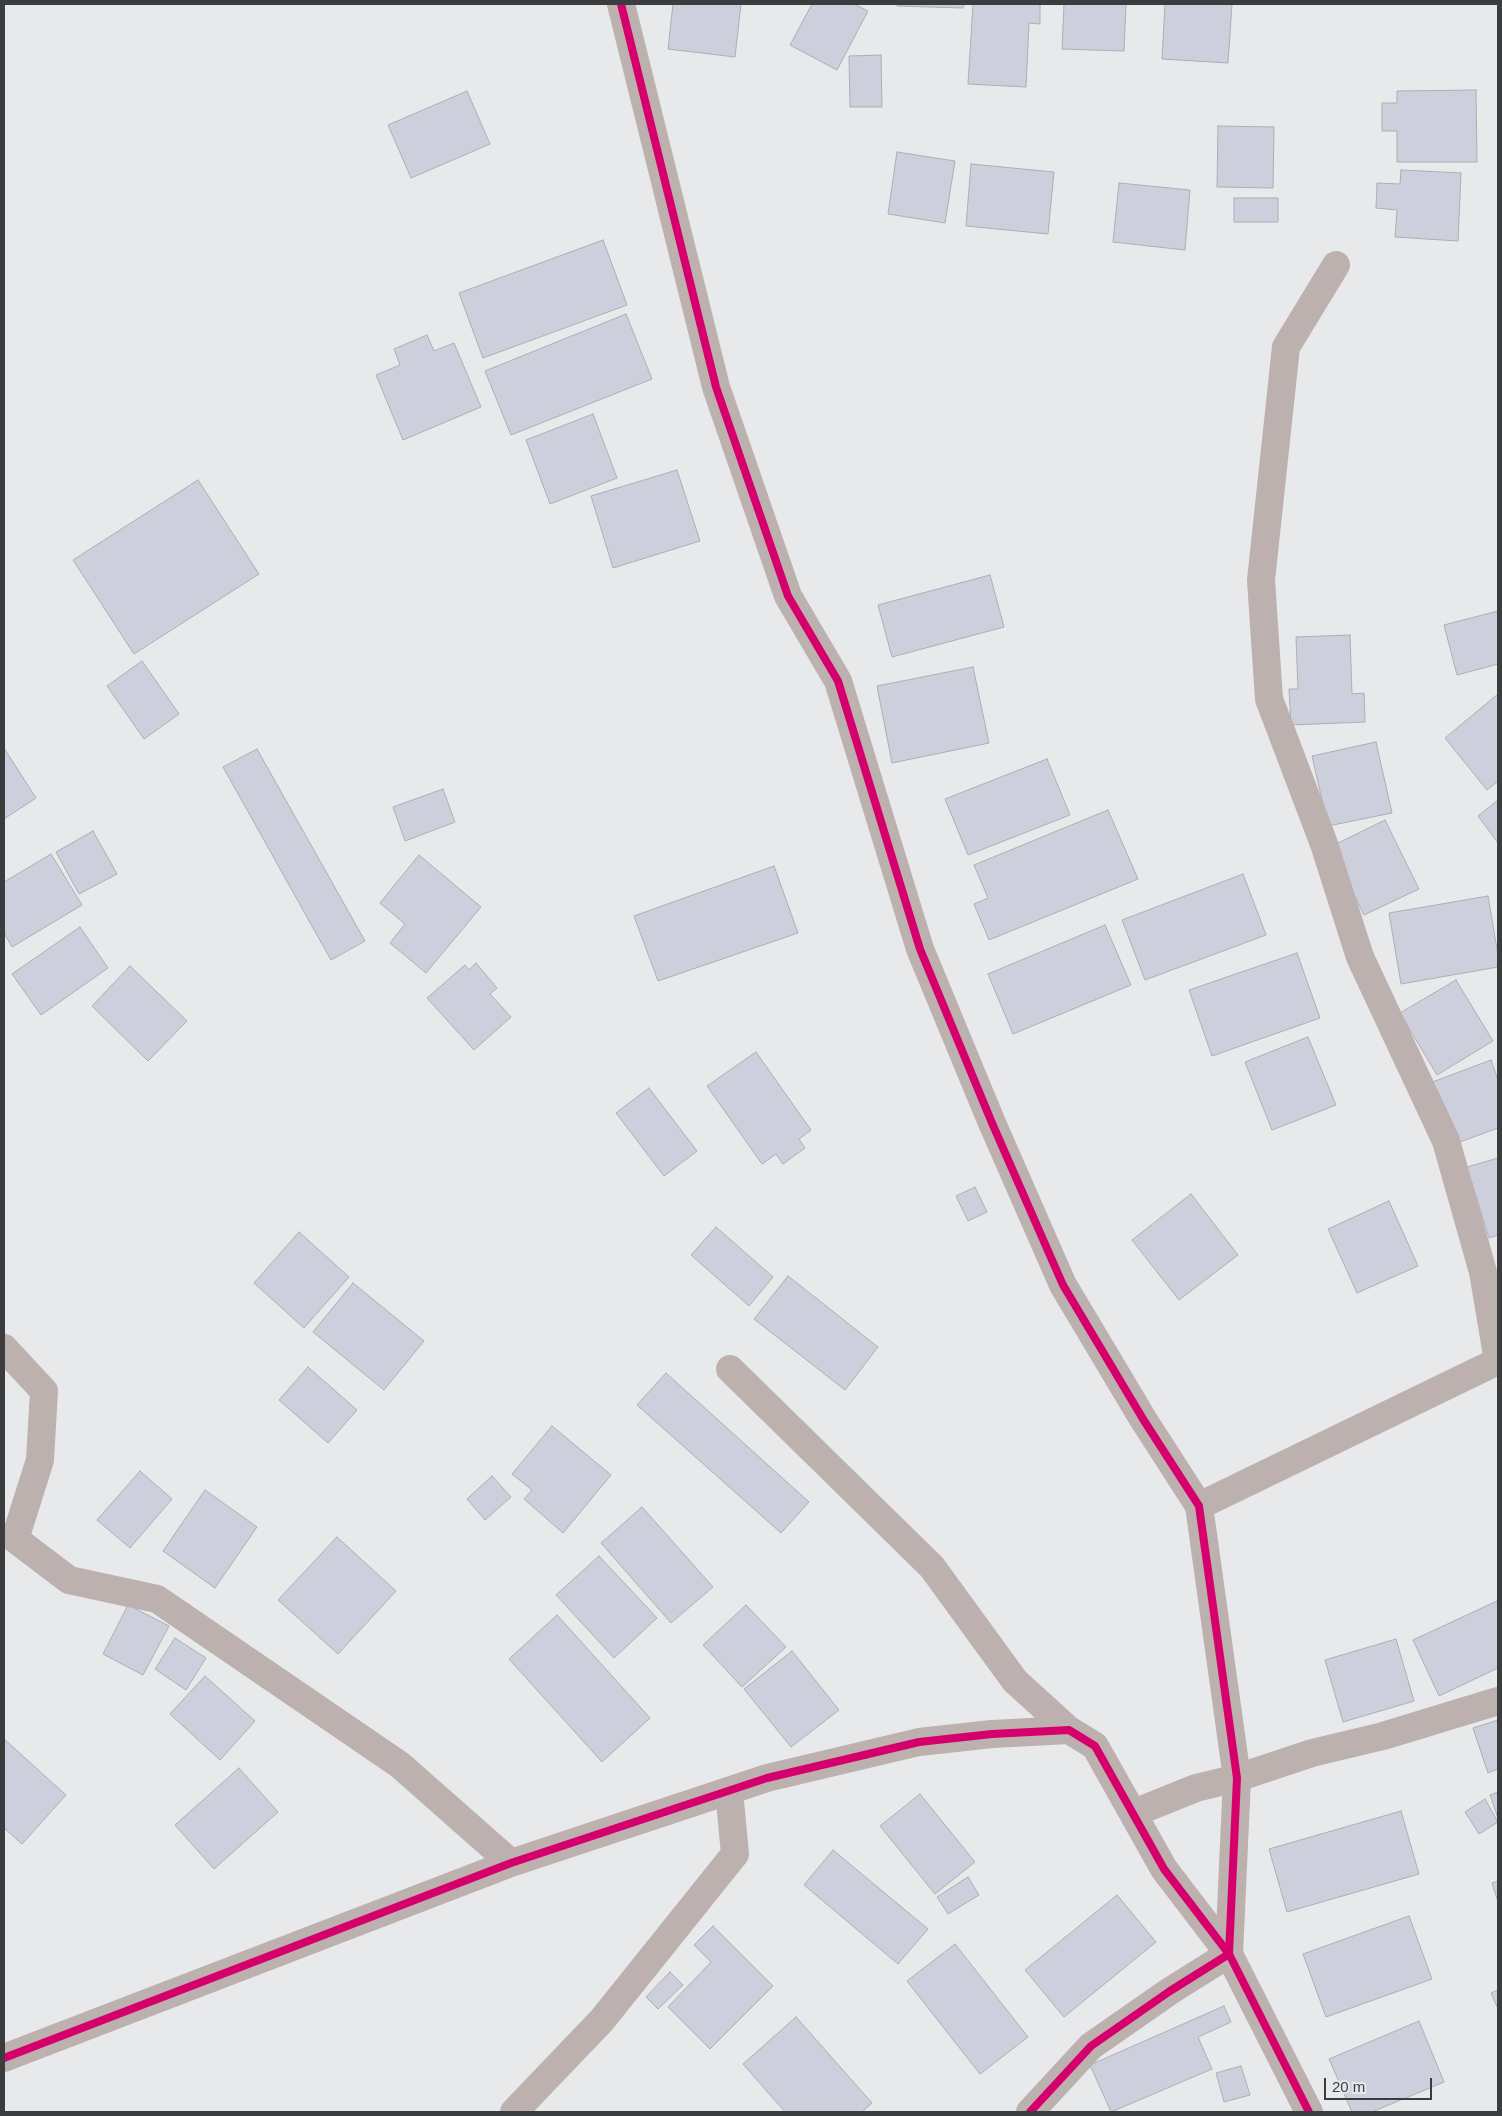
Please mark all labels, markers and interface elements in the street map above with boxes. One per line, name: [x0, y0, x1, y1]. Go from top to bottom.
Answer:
scale bar: [1327, 2068, 1434, 2100]
text: 20 m: [1332, 2078, 1365, 2095]

